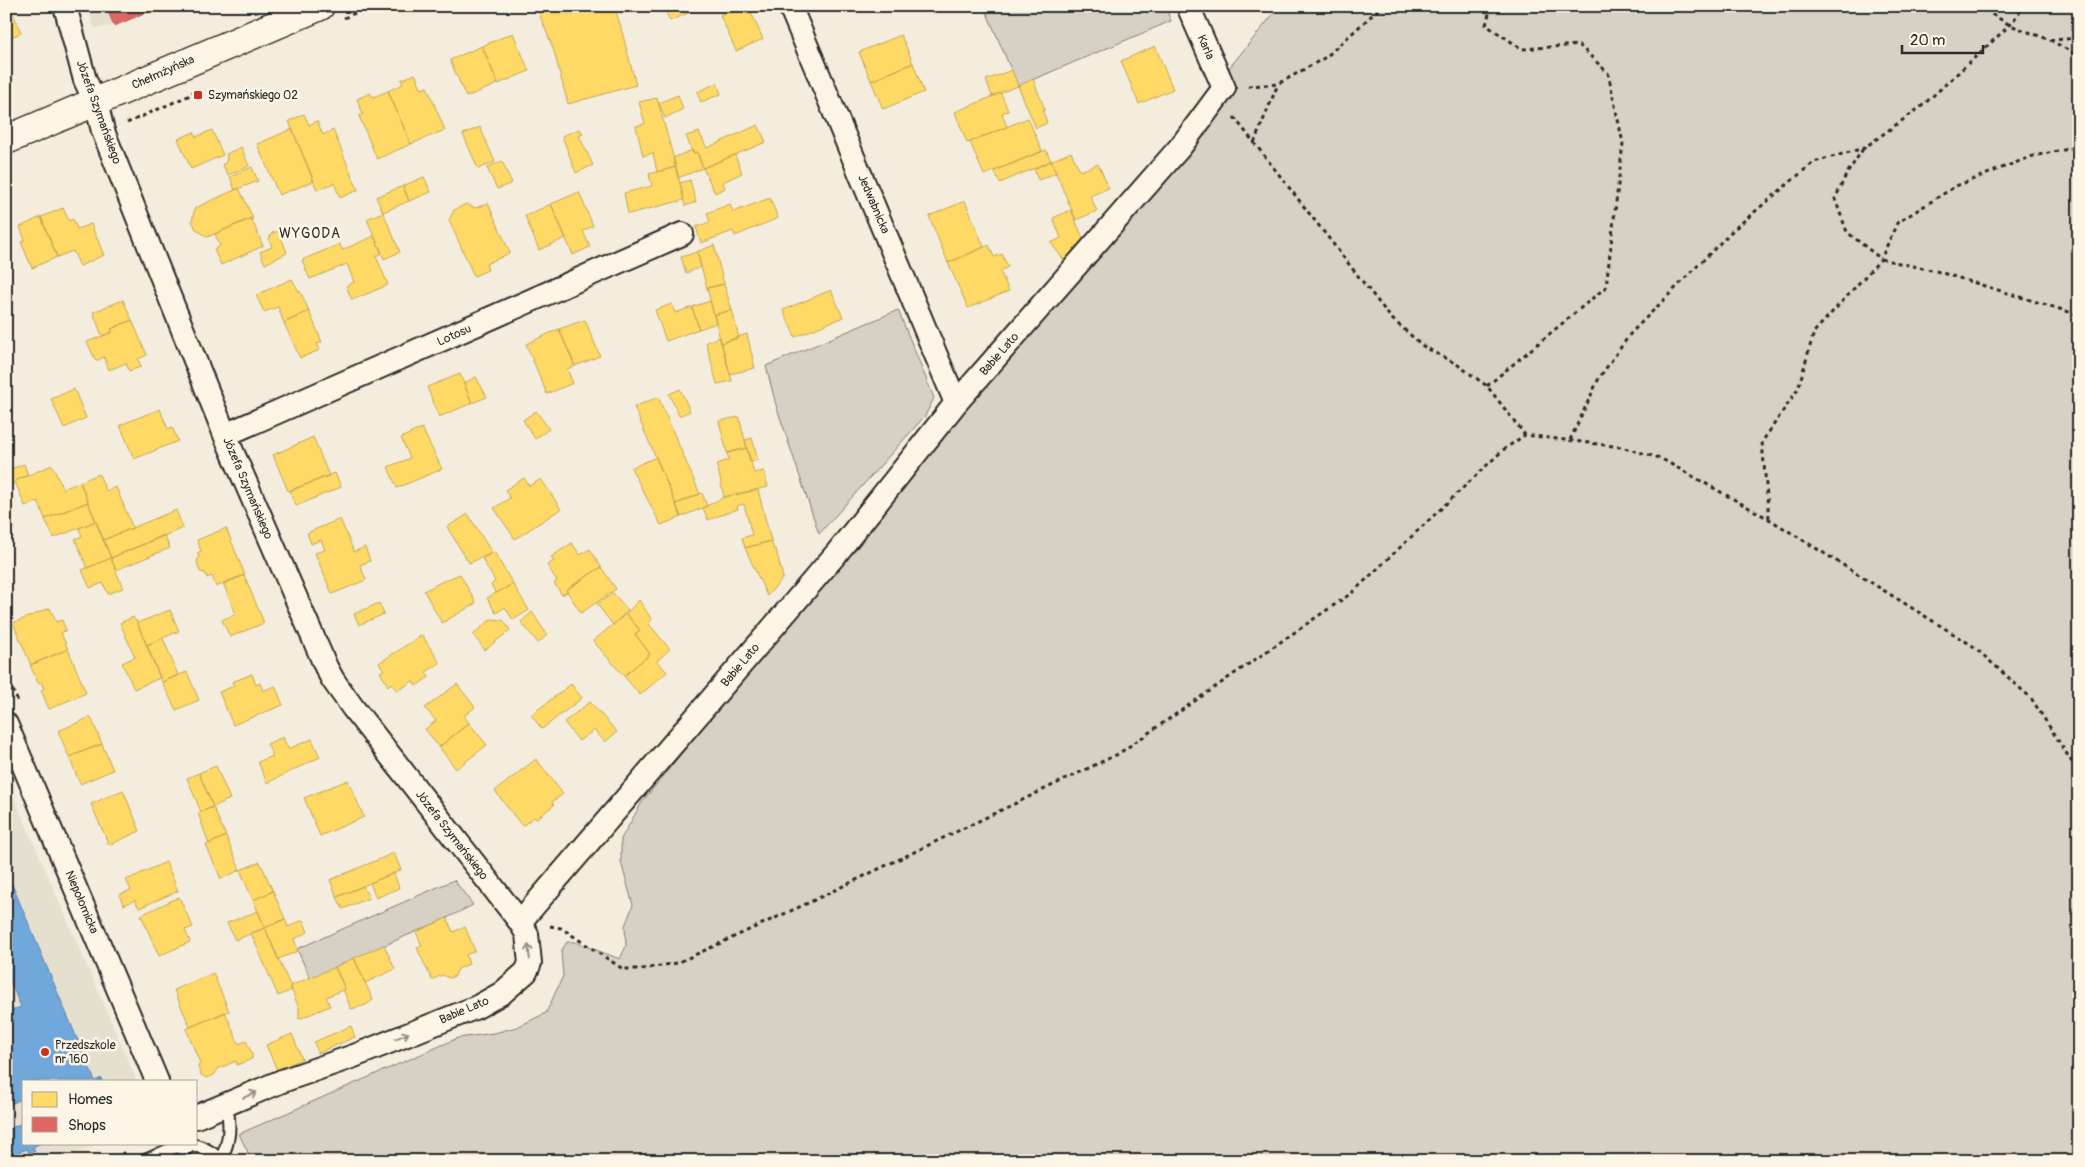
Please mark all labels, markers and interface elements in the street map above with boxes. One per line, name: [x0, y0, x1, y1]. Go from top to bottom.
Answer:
scale bar: [1902, 22, 1984, 54]
text: 20 m: [1910, 31, 1945, 50]
street label: Karla: [1193, 32, 1218, 62]
street label: Chełmżyńska: [130, 52, 197, 93]
street label: Józefa Szymańskiego: [73, 58, 124, 167]
place label: Szymańskiego 02: [208, 88, 298, 103]
marker: Szymańskiego 02: [192, 89, 204, 101]
street label: Jedwabnicka: [854, 172, 893, 236]
district label: WYGODA: [279, 225, 341, 242]
street label: Lotosu: [435, 321, 474, 350]
street label: Babie Lato: [977, 329, 1023, 379]
street label: Józefa Szymańskiego: [219, 435, 276, 542]
street label: Babie Lato: [718, 640, 763, 690]
street label: Józefa Szymańskiego: [412, 788, 492, 883]
street label: Niepołomicka: [62, 869, 102, 936]
one-way arrow: [524, 944, 534, 960]
street label: Babie Lato: [437, 993, 492, 1028]
one-way arrow: [394, 1030, 409, 1039]
place label: Przedszkole nr 160: [55, 1038, 116, 1067]
marker: Przedszkole nr 160: [39, 1046, 51, 1058]
legend: [22, 1080, 198, 1144]
one-way arrow: [242, 1089, 257, 1099]
text: Homes: [68, 1090, 113, 1109]
text: Shops: [68, 1116, 106, 1135]

